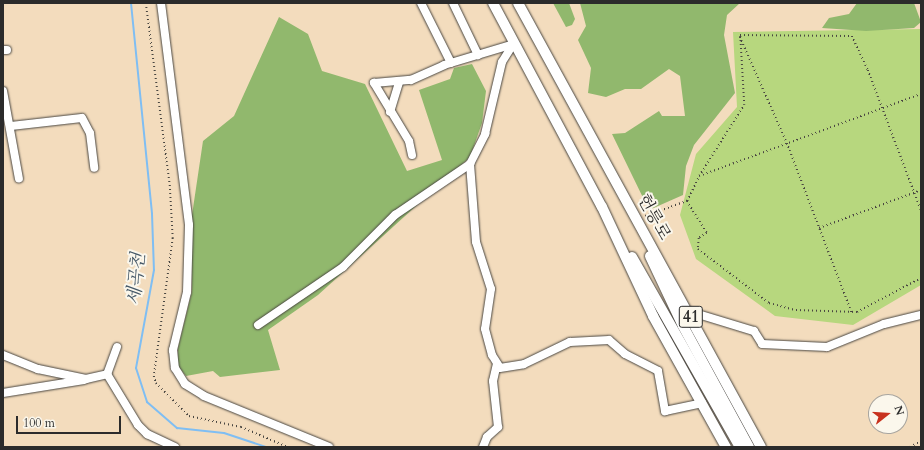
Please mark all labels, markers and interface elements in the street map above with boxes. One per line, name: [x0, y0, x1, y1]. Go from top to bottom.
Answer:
street label: 헌릉로: [633, 191, 675, 243]
water label: 세곡천: [124, 252, 150, 306]
road number: 41: [678, 303, 704, 331]
north arrow: [868, 394, 908, 434]
text: N: [890, 404, 908, 417]
scale bar: [18, 408, 123, 434]
text: 100 m: [23, 415, 55, 431]

